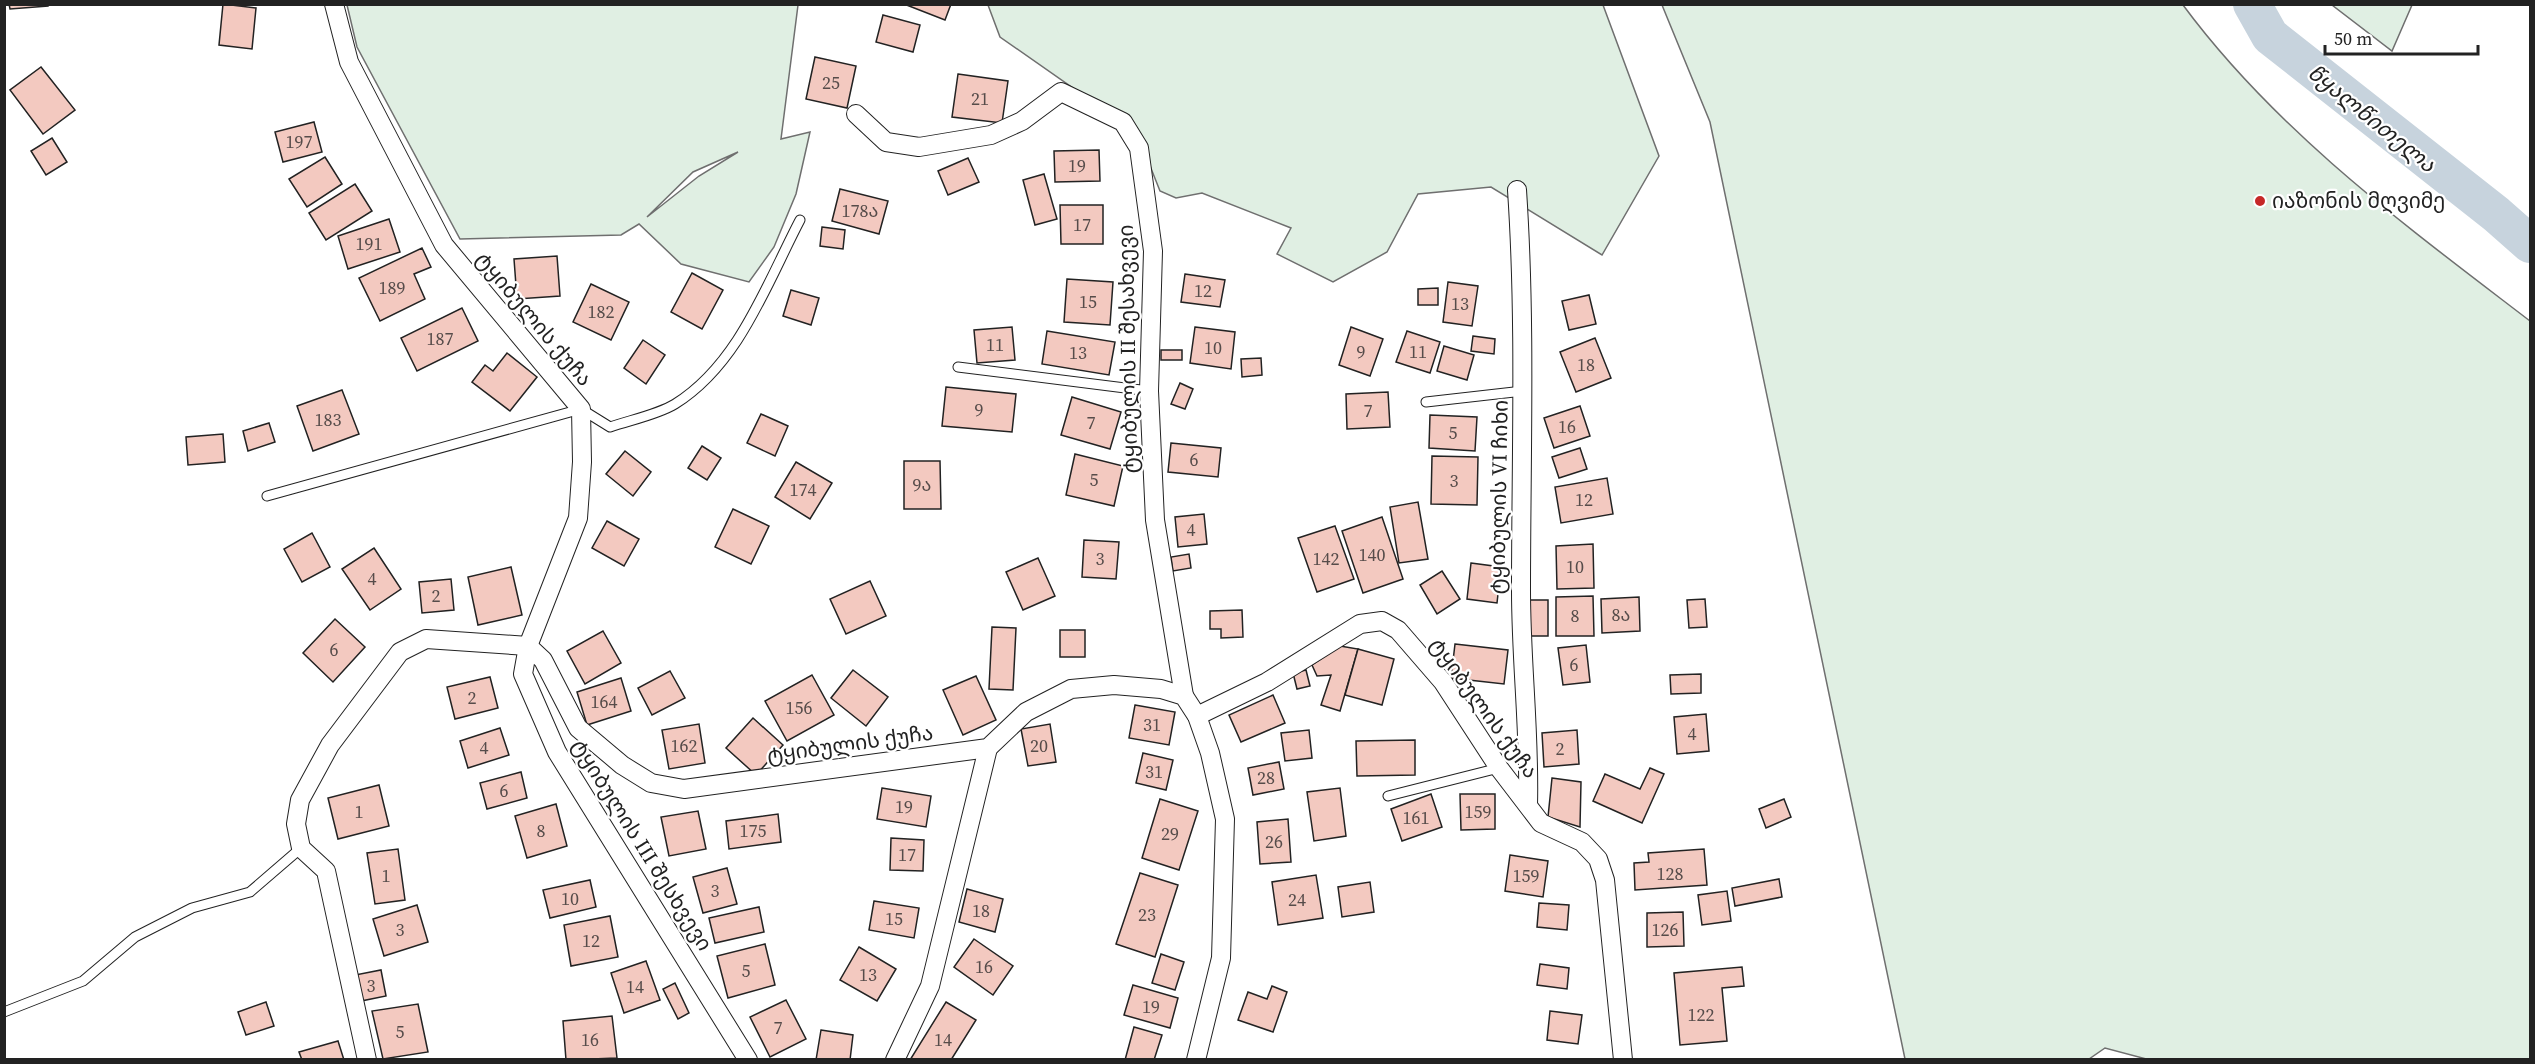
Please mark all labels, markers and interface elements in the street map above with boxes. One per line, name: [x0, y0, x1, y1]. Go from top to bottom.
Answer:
scale bar: [2325, 18, 2478, 56]
text: 50 m: [2334, 26, 2372, 51]
water label: წყალწითელა: [2302, 57, 2443, 179]
house number: 25: [822, 70, 840, 95]
house number: 21: [971, 86, 989, 111]
house number: 197: [286, 129, 313, 154]
house number: 19: [1068, 153, 1086, 178]
place label: იაზონის მღვიმე: [2272, 186, 2445, 215]
marker: იაზონის მღვიმე: [2253, 194, 2267, 208]
house number: 178ა: [842, 198, 878, 223]
house number: 17: [1073, 212, 1091, 237]
street label: ტყიბულის II შესახვევი: [1111, 224, 1144, 474]
house number: 191: [356, 231, 383, 256]
street label: ტყიბულის ქუჩა: [469, 245, 599, 392]
house number: 189: [379, 275, 406, 300]
house number: 12: [1194, 278, 1212, 303]
house number: 15: [1079, 289, 1097, 314]
house number: 13: [1451, 291, 1469, 316]
house number: 182: [588, 299, 615, 324]
house number: 187: [427, 326, 454, 351]
house number: 11: [986, 332, 1004, 357]
house number: 10: [1204, 335, 1222, 360]
house number: 9: [1357, 339, 1366, 364]
house number: 11: [1409, 339, 1427, 364]
house number: 13: [1069, 340, 1087, 365]
house number: 18: [1577, 352, 1595, 377]
house number: 9: [975, 397, 984, 422]
house number: 7: [1364, 398, 1373, 423]
street label: ტყიბულის VI ჩიხი: [1482, 399, 1515, 595]
house number: 183: [315, 407, 342, 432]
house number: 7: [1087, 410, 1096, 435]
house number: 16: [1558, 414, 1576, 439]
house number: 5: [1449, 420, 1458, 445]
house number: 6: [1190, 447, 1199, 472]
house number: 5: [1090, 467, 1099, 492]
house number: 3: [1450, 468, 1459, 493]
house number: 9ა: [913, 472, 931, 497]
house number: 174: [790, 477, 817, 502]
house number: 12: [1575, 487, 1593, 512]
house number: 4: [1187, 517, 1196, 542]
house number: 140: [1359, 542, 1386, 567]
house number: 3: [1096, 546, 1105, 571]
house number: 142: [1313, 546, 1340, 571]
house number: 10: [1566, 554, 1584, 579]
house number: 4: [368, 566, 377, 591]
house number: 2: [432, 583, 441, 608]
house number: 8ა: [1612, 602, 1630, 627]
house number: 8: [1571, 603, 1580, 628]
street label: ტყიბულის ქუჩა: [1423, 631, 1545, 784]
house number: 6: [330, 637, 339, 662]
house number: 6: [1570, 652, 1579, 677]
house number: 2: [468, 685, 477, 710]
house number: 164: [591, 689, 618, 714]
house number: 156: [786, 695, 813, 720]
house number: 31: [1143, 712, 1161, 737]
street label: ტყიბულის ქუჩა: [765, 717, 935, 770]
house number: 4: [1688, 721, 1697, 746]
street label: ტყიბულის III შესხვევი: [565, 733, 720, 956]
house number: 162: [671, 733, 698, 758]
house number: 20: [1030, 733, 1048, 758]
house number: 4: [480, 735, 489, 760]
house number: 2: [1556, 736, 1565, 761]
house number: 31: [1145, 759, 1163, 784]
house number: 28: [1257, 765, 1275, 790]
house number: 6: [500, 778, 509, 803]
house number: 19: [895, 794, 913, 819]
house number: 1: [355, 799, 364, 824]
house number: 159: [1465, 799, 1492, 824]
house number: 161: [1403, 805, 1430, 830]
house number: 8: [537, 818, 546, 843]
house number: 175: [740, 818, 767, 843]
house number: 29: [1161, 821, 1179, 846]
house number: 26: [1265, 829, 1283, 854]
house number: 17: [898, 842, 916, 867]
house number: 128: [1657, 861, 1684, 886]
house number: 1: [382, 863, 391, 888]
house number: 159: [1513, 863, 1540, 888]
house number: 3: [711, 878, 720, 903]
house number: 10: [561, 886, 579, 911]
house number: 24: [1288, 887, 1306, 912]
house number: 18: [972, 898, 990, 923]
house number: 23: [1138, 902, 1156, 927]
house number: 15: [885, 906, 903, 931]
house number: 3: [396, 917, 405, 942]
house number: 126: [1652, 917, 1679, 942]
house number: 12: [582, 928, 600, 953]
house number: 16: [975, 954, 993, 979]
house number: 5: [742, 958, 751, 983]
house number: 13: [859, 962, 877, 987]
house number: 3: [367, 973, 376, 998]
house number: 14: [626, 974, 644, 999]
house number: 19: [1142, 994, 1160, 1019]
house number: 122: [1688, 1002, 1715, 1027]
house number: 7: [774, 1015, 783, 1040]
house number: 5: [396, 1019, 405, 1044]
house number: 16: [581, 1027, 599, 1052]
house number: 14: [934, 1027, 952, 1052]

